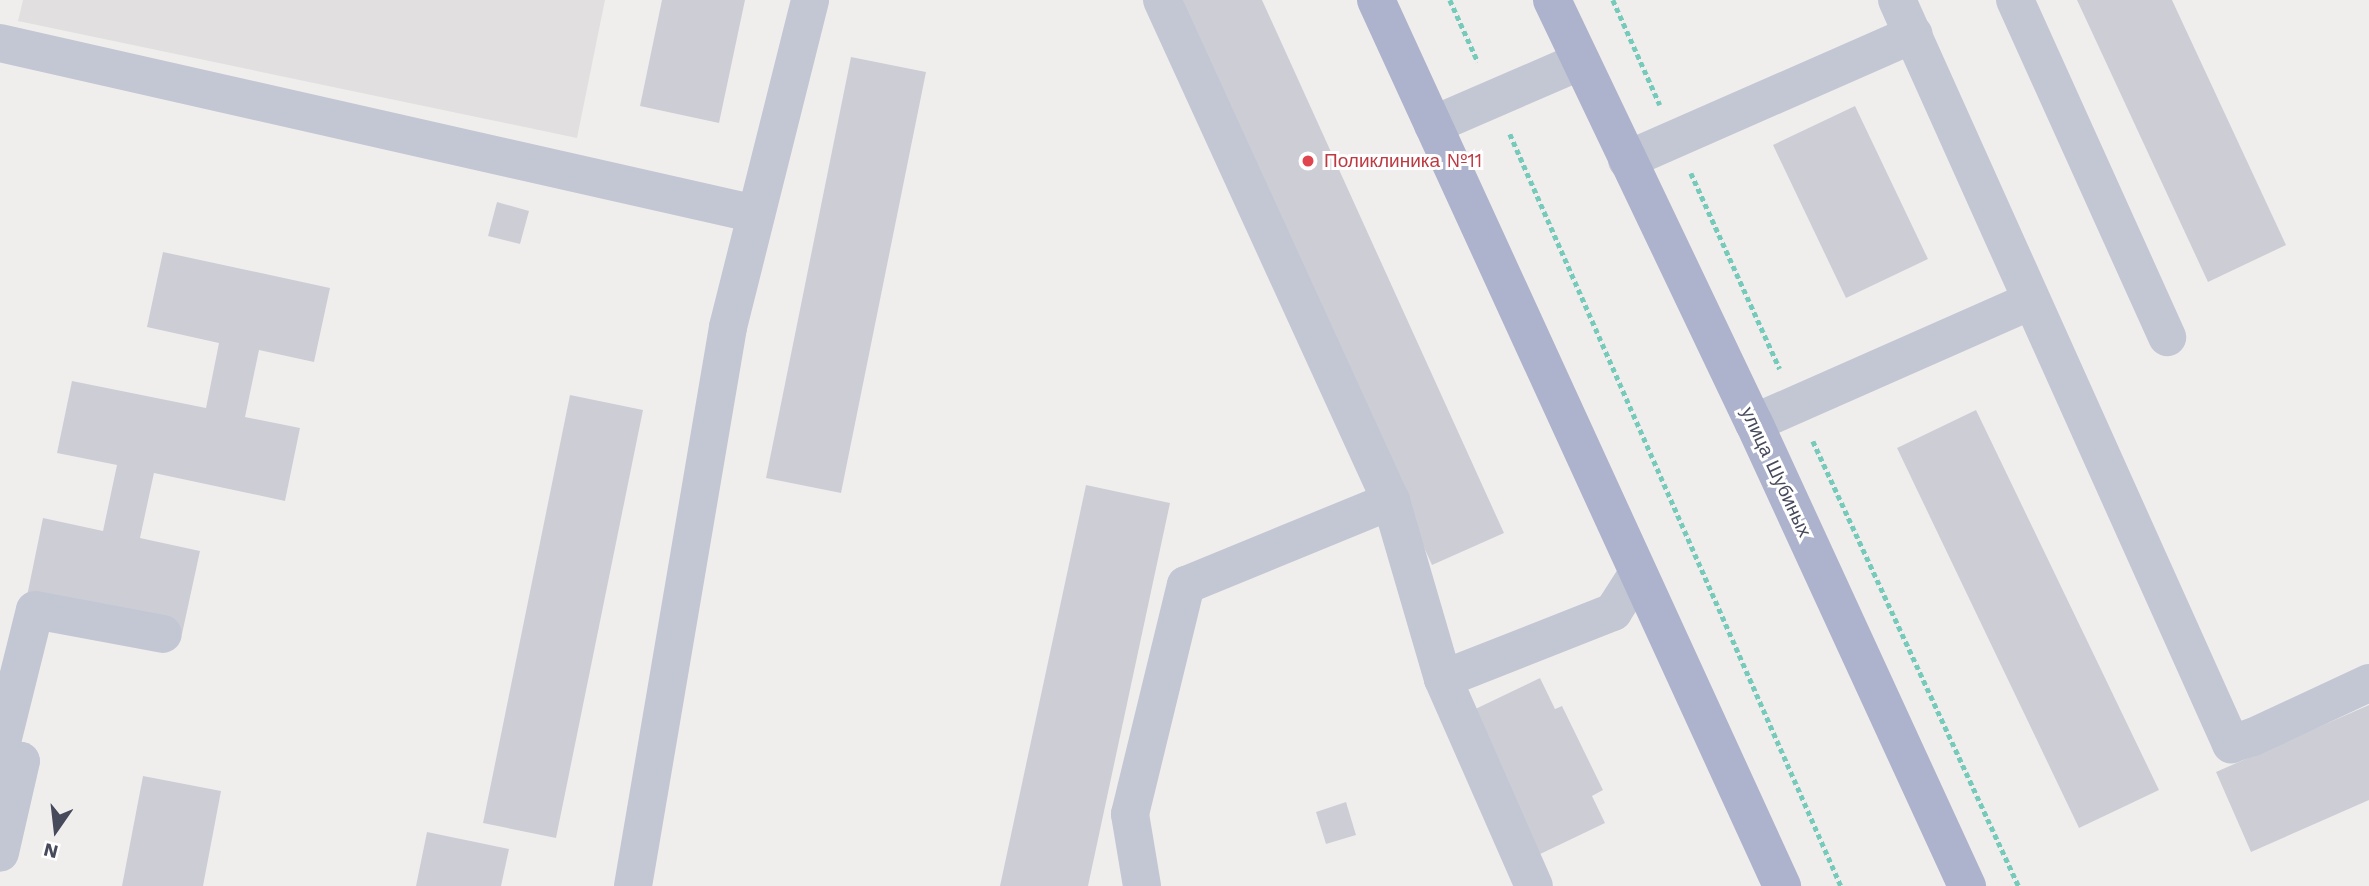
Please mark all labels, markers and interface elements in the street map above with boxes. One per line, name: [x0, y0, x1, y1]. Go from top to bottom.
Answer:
place label: Поликлиника №11: [1324, 150, 1482, 172]
marker: Поликлиника №11: [1298, 151, 1318, 171]
street label: улица Шубиных: [1736, 403, 1816, 541]
north arrow: [21, 795, 91, 865]
text: N: [41, 838, 60, 864]

